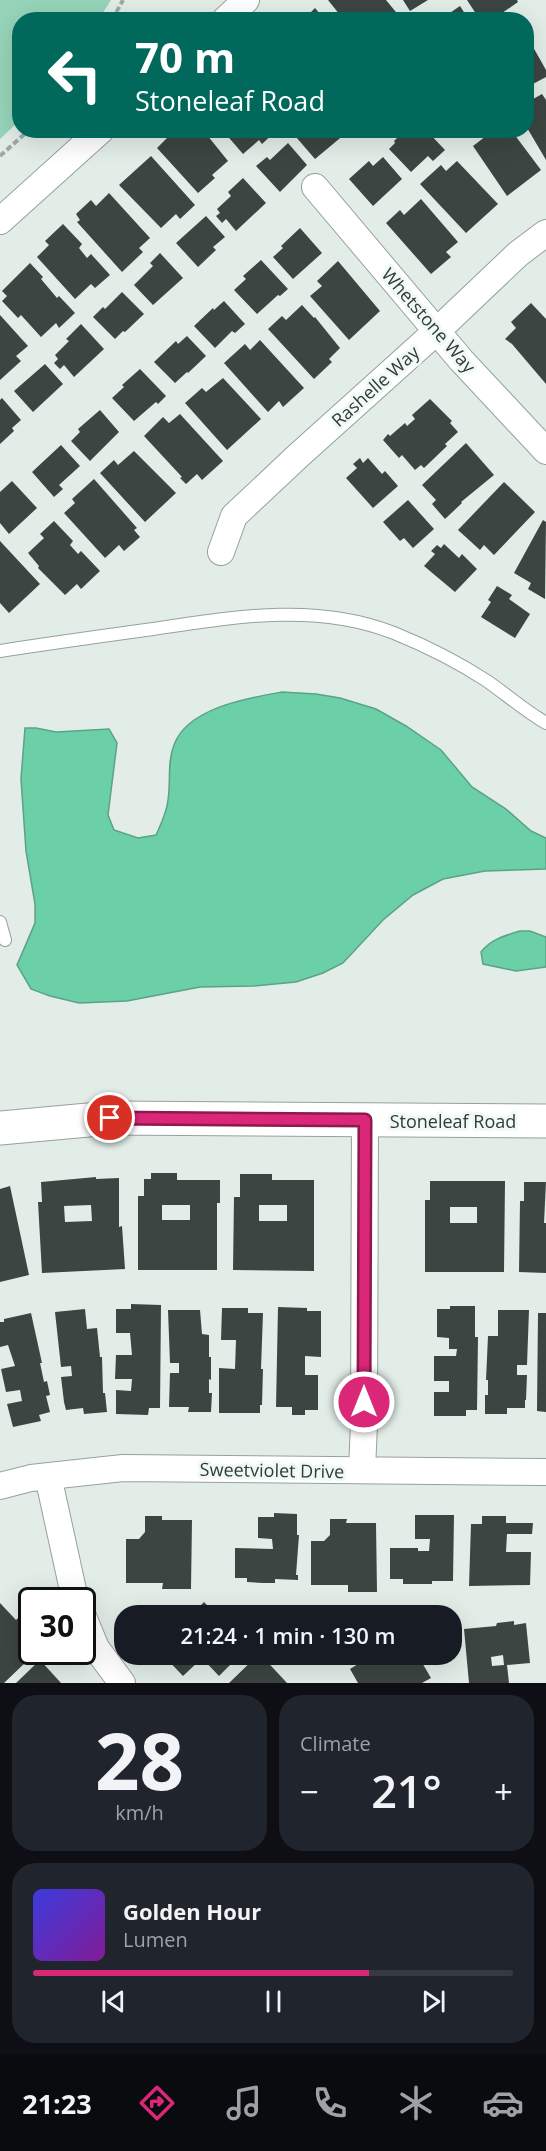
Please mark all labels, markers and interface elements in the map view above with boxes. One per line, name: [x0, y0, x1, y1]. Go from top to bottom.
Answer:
text: 70 m: [135, 28, 235, 85]
icon: left: [36, 36, 114, 114]
text: Stoneleaf Road: [135, 82, 325, 119]
street label: Whetstone Way: [377, 263, 482, 378]
street label: Rashelle Way: [326, 340, 425, 432]
pin: [84, 1092, 135, 1143]
icon: arrive: [93, 1101, 126, 1134]
street label: Stoneleaf Road: [390, 1109, 516, 1133]
position arrow: [332, 1370, 396, 1434]
street label: Sweetviolet Drive: [199, 1457, 345, 1483]
speed limit sign: 30: [18, 1587, 96, 1665]
text: 21:24 · 1 min · 130 m: [180, 1620, 396, 1650]
text: 28: [95, 1707, 184, 1813]
text: Climate: [300, 1730, 371, 1757]
text: 21°: [371, 1760, 442, 1821]
text: −: [300, 1769, 319, 1814]
text: +: [494, 1769, 513, 1814]
text: km/h: [115, 1799, 164, 1826]
text: Golden Hour: [123, 1896, 261, 1926]
text: Lumen: [123, 1926, 188, 1953]
icon: previous: [97, 1985, 130, 2018]
icon: pause: [257, 1985, 290, 2018]
icon: next: [417, 1985, 450, 2018]
icon: directions: [136, 2082, 178, 2124]
icon: music: [223, 2082, 265, 2124]
icon: phone: [309, 2082, 351, 2124]
icon: climate: [395, 2082, 437, 2124]
icon: car: [482, 2082, 524, 2124]
text: 21:23: [22, 2085, 92, 2122]

